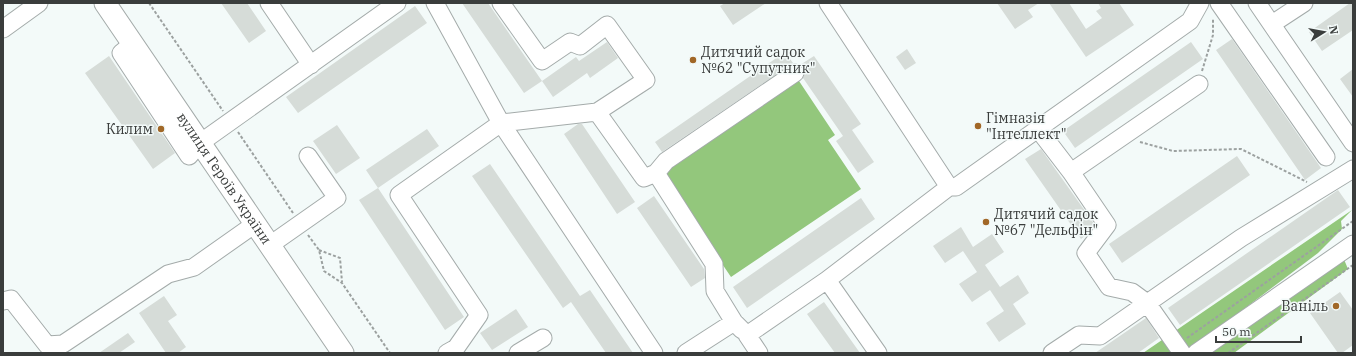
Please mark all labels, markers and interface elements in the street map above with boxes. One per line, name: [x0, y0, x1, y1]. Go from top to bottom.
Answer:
north arrow: [1304, 12, 1344, 52]
text: N: [1326, 24, 1342, 36]
place label: Дитячий садок №62 "Супутник": [701, 43, 815, 77]
marker: Дитячий садок №62 "Супутник": [688, 55, 698, 65]
street label: вулиця Героїв України: [173, 109, 275, 248]
place label: Гімназія "Інтеллект": [986, 109, 1067, 143]
place label: Килим: [106, 120, 153, 138]
marker: Гімназія "Інтеллект": [973, 121, 983, 131]
marker: Килим: [156, 124, 166, 134]
place label: Дитячий садок №67 "Дельфін": [994, 205, 1098, 239]
marker: Дитячий садок №67 "Дельфін": [981, 217, 991, 227]
place label: Ваніль: [1281, 297, 1328, 315]
marker: Ваніль: [1331, 301, 1341, 311]
scale bar: [1216, 318, 1301, 344]
text: 50 m: [1222, 324, 1251, 339]

